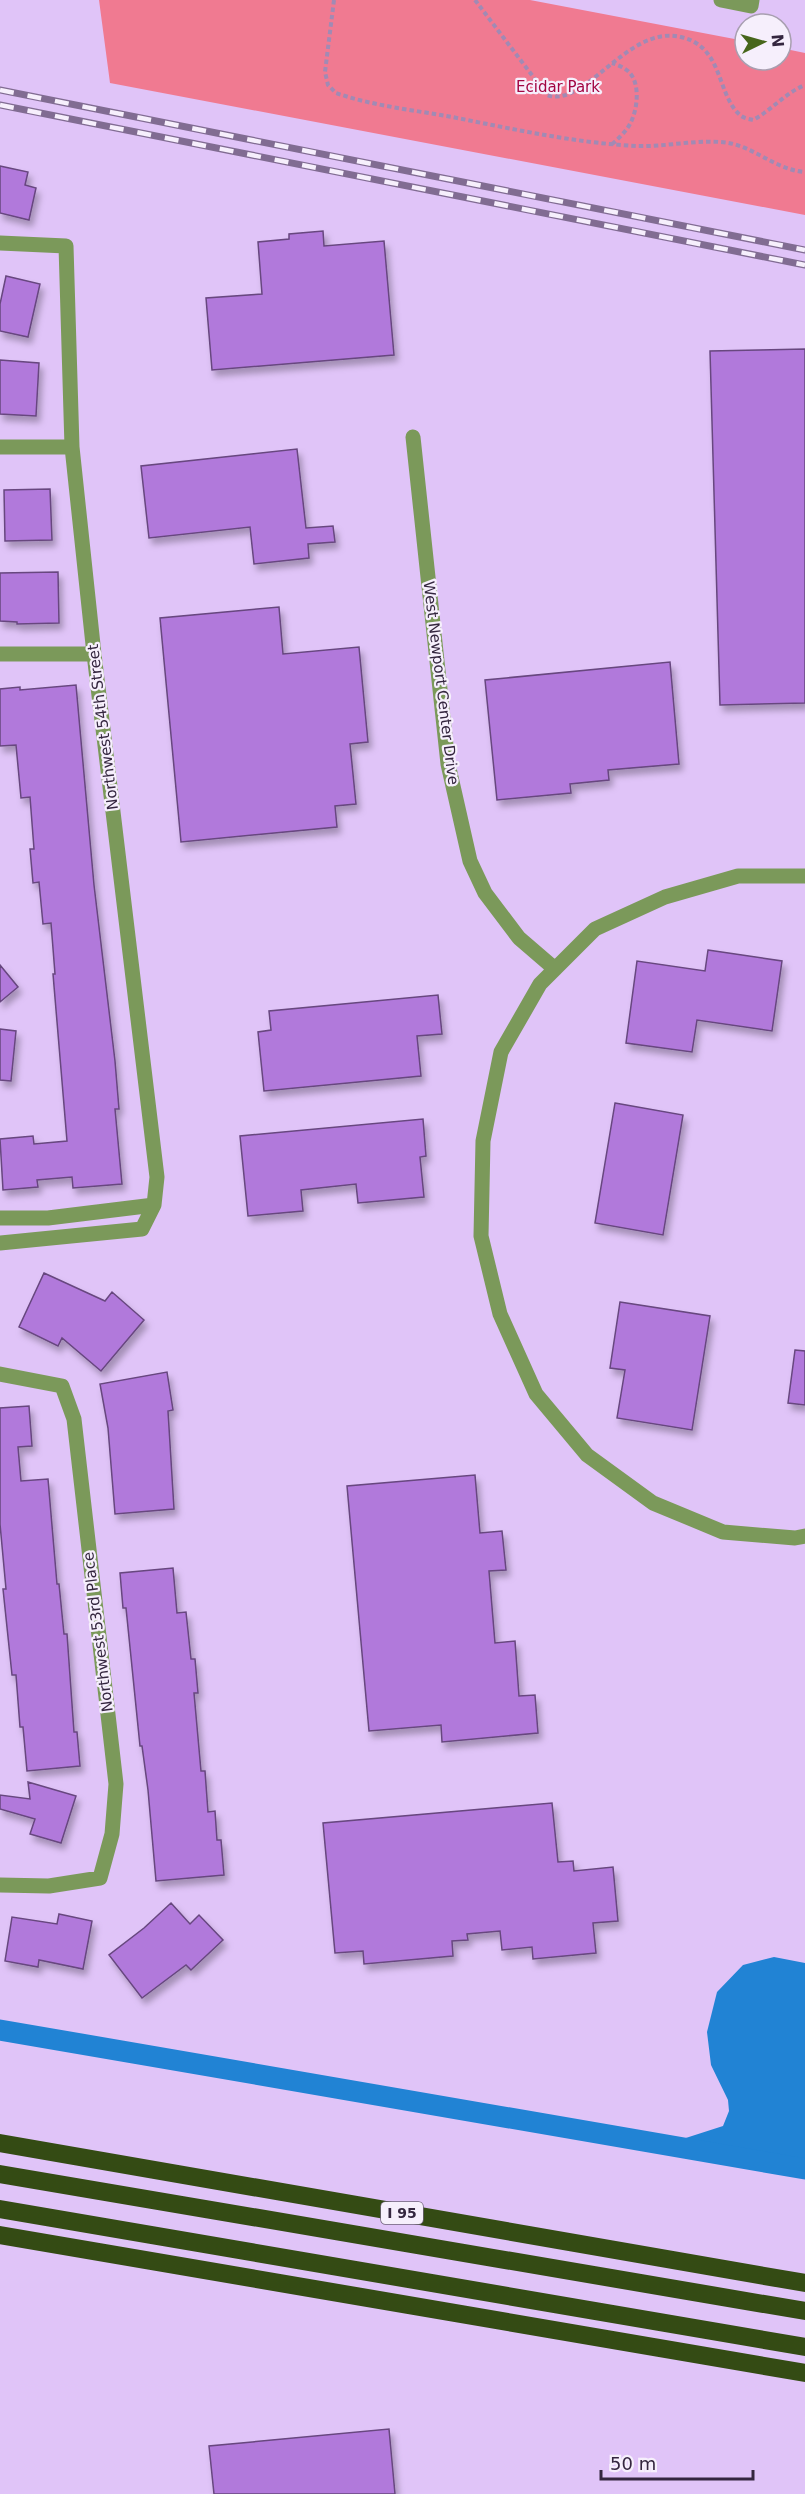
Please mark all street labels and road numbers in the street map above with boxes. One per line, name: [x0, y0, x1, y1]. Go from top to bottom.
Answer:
street label: West Newport Center Drive: [420, 580, 462, 786]
street label: Northwest 54th Street: [84, 643, 122, 811]
street label: Northwest 53rd Place: [79, 1551, 117, 1713]
road number: I 95: [381, 2202, 423, 2224]

